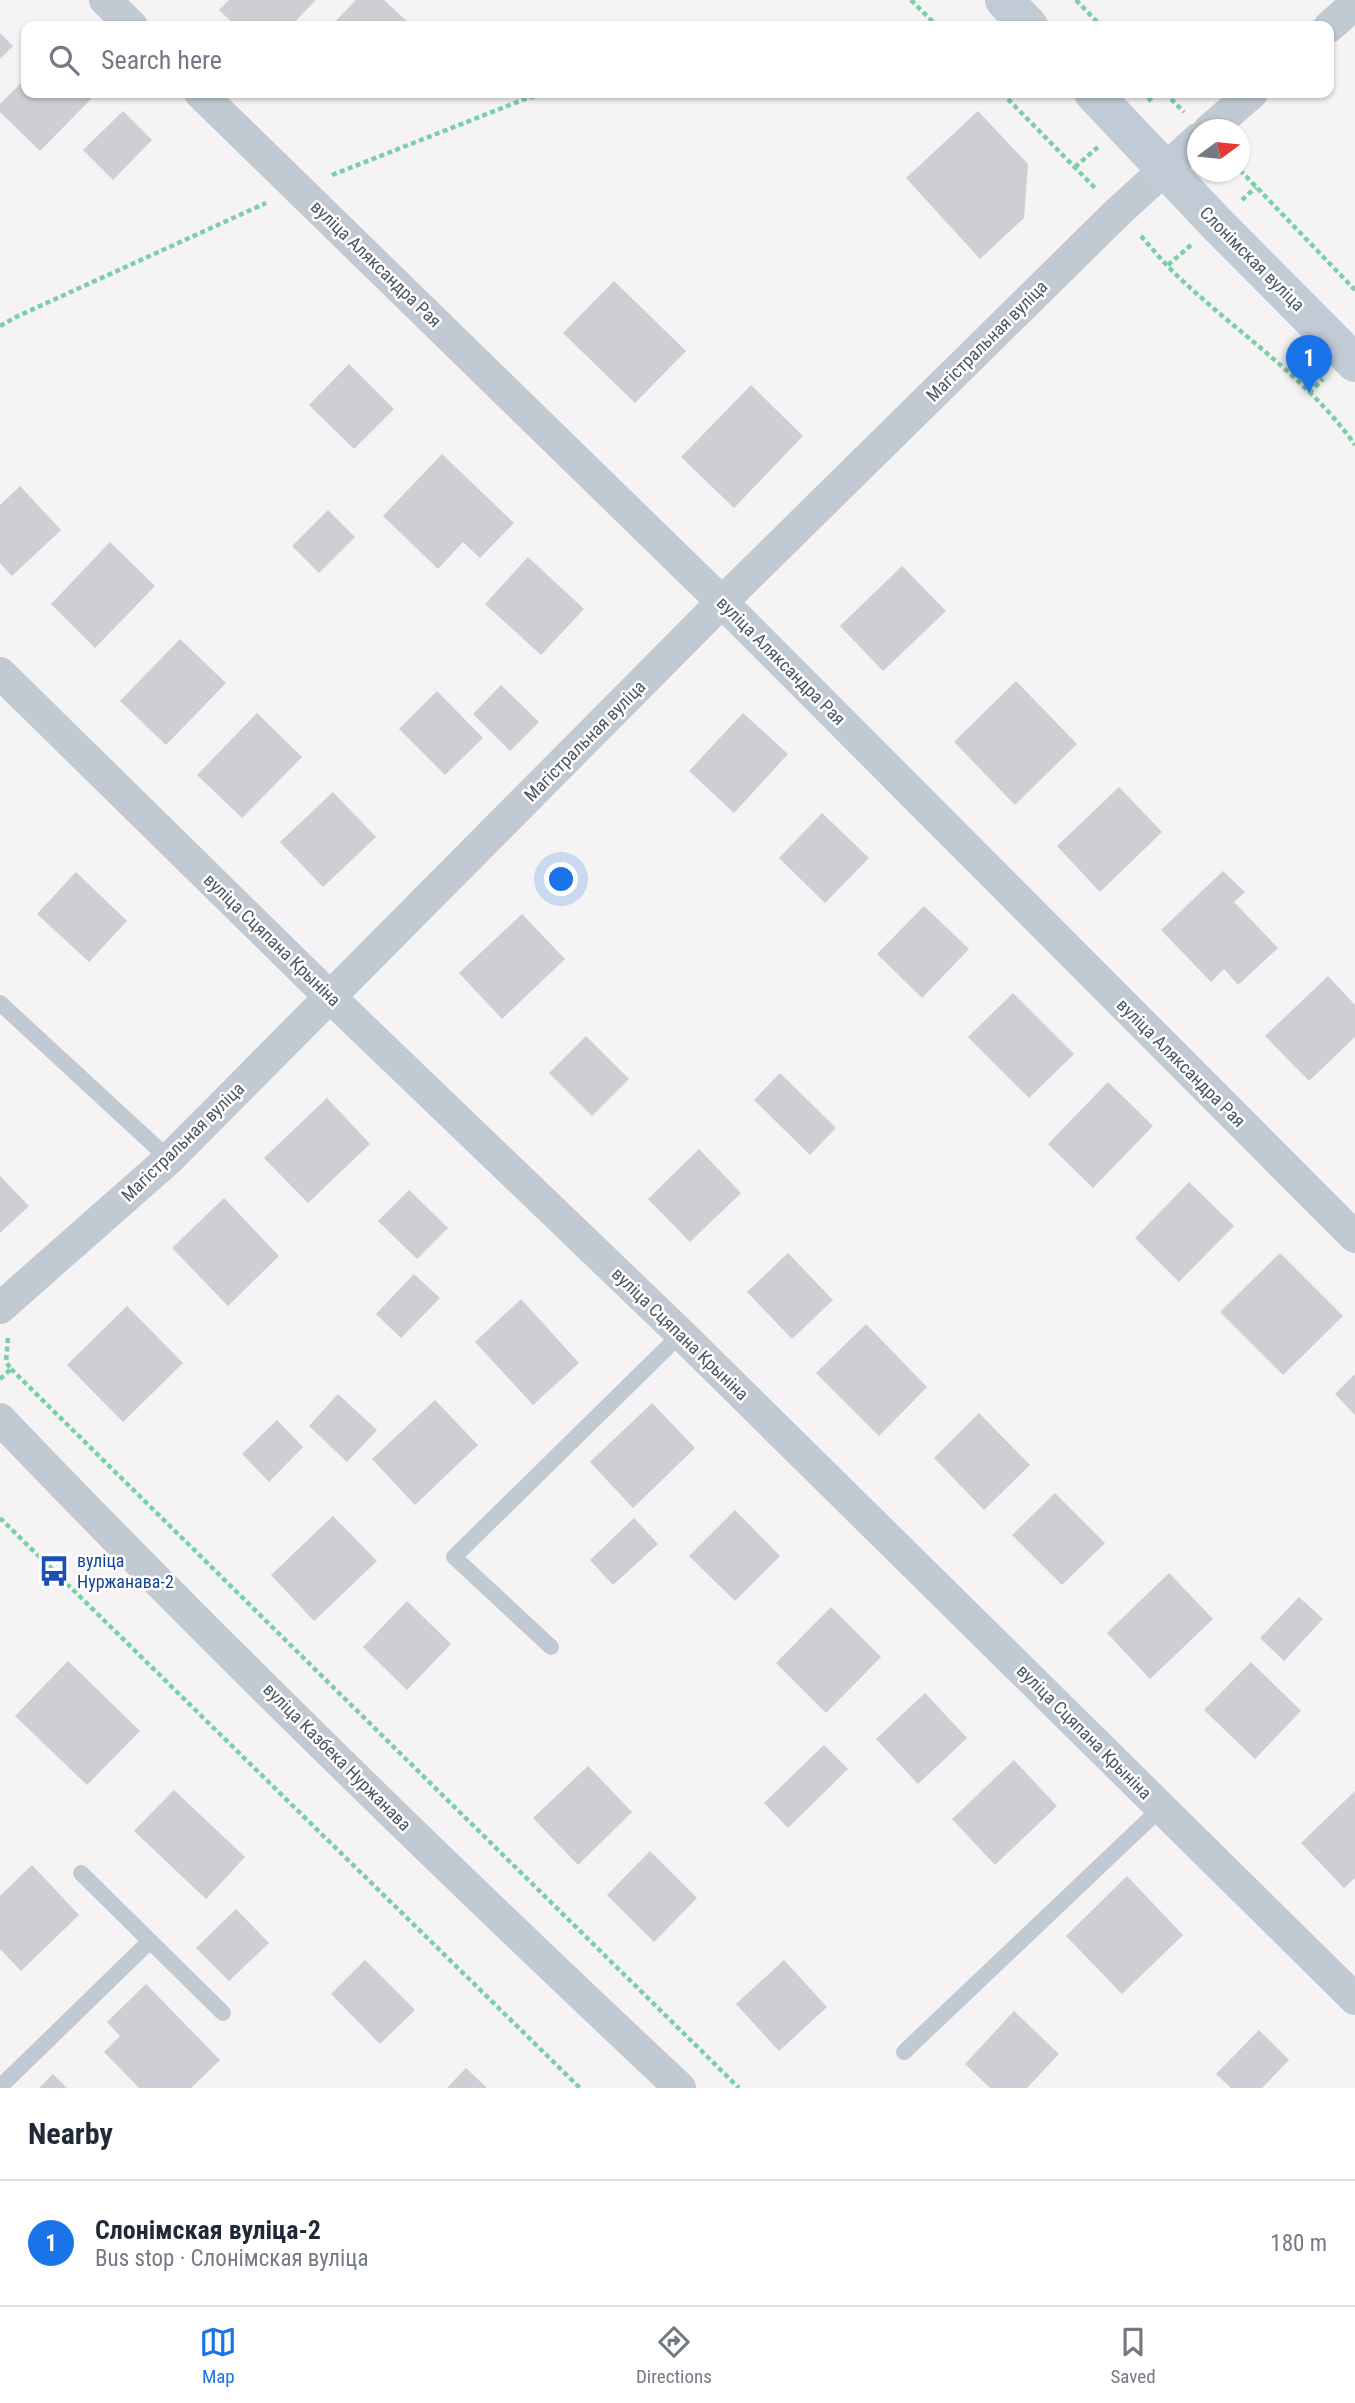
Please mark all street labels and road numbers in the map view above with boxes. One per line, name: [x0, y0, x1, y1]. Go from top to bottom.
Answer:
street label: вуліца Аляксандра Рая: [307, 196, 446, 331]
street label: Слонімская вуліца: [1196, 202, 1309, 315]
street label: Магістральная вуліца: [922, 276, 1051, 405]
street label: вуліца Аляксандра Рая: [713, 592, 850, 729]
street label: Магістральная вуліца: [520, 676, 649, 805]
street label: вуліца Сцяпана Крыніна: [200, 869, 345, 1010]
street label: вуліца Аляксандра Рая: [1113, 994, 1250, 1131]
street label: Магістральная вуліца: [117, 1078, 248, 1206]
street label: вуліца Сцяпана Крыніна: [608, 1263, 753, 1404]
street label: вуліца Сцяпана Крыніна: [1013, 1660, 1156, 1803]
street label: вуліца Казбека Нуржанава: [259, 1678, 416, 1835]

